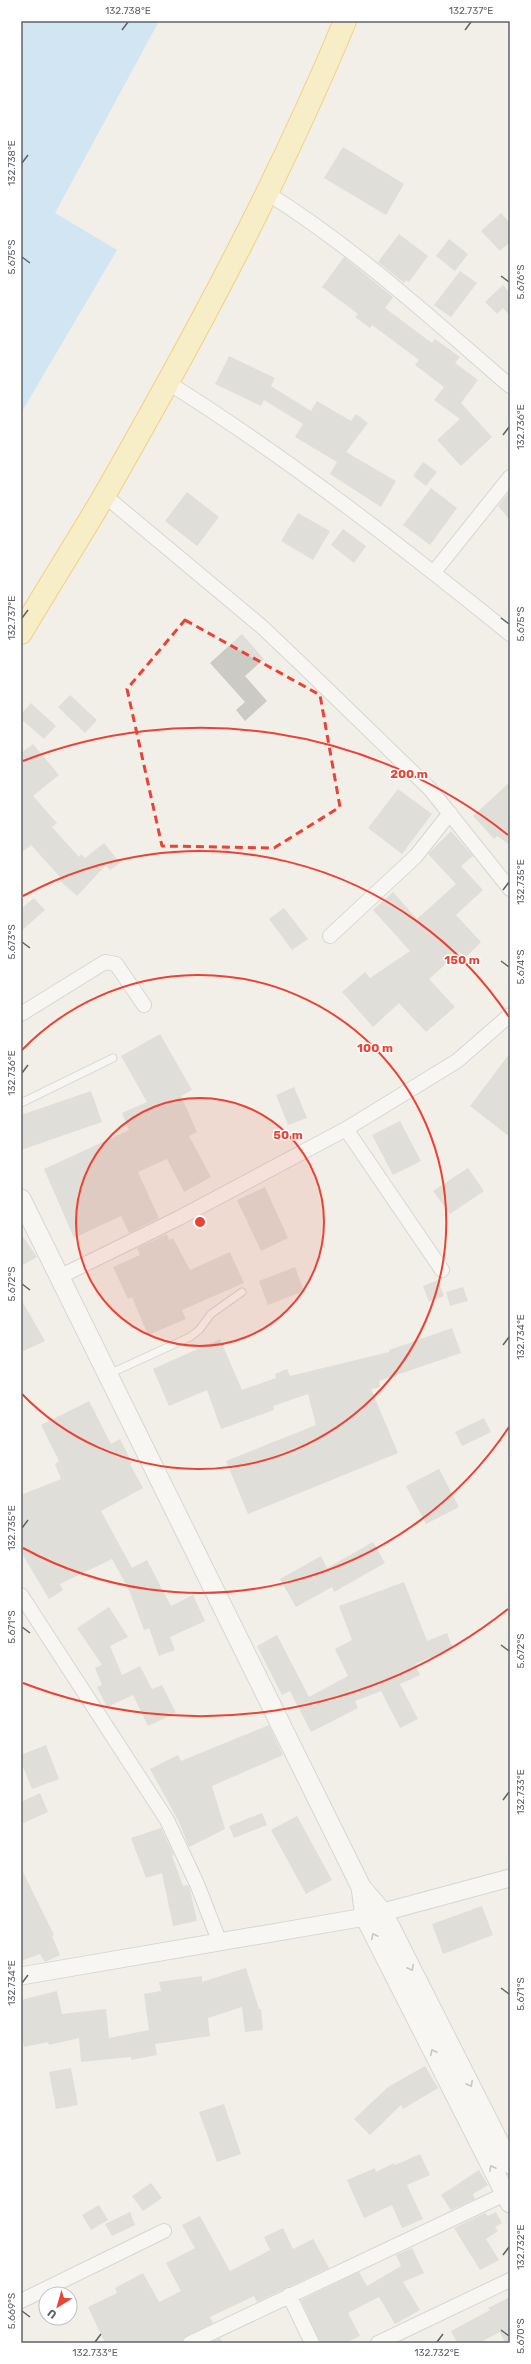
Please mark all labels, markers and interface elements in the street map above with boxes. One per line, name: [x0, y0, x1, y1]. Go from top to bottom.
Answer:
text: 132.738°E: [105, 5, 151, 17]
text: 132.737°E: [449, 5, 493, 17]
text: 132.738°E: [6, 140, 18, 186]
text: 5.675°S: [6, 239, 18, 275]
text: 5.676°S: [515, 265, 527, 299]
text: 132.736°E: [515, 404, 527, 450]
text: 132.737°E: [6, 596, 18, 640]
text: 5.675°S: [515, 606, 527, 642]
text: 200 m: [390, 767, 428, 781]
text: 132.735°E: [515, 859, 527, 905]
text: 5.673°S: [6, 924, 18, 960]
text: 5.674°S: [515, 949, 527, 985]
text: 150 m: [444, 953, 480, 967]
text: 100 m: [357, 1041, 393, 1055]
text: 132.736°E: [6, 1050, 18, 1096]
text: 50 m: [273, 1128, 303, 1142]
centre of rings: [193, 1215, 207, 1229]
text: 5.672°S: [6, 1266, 18, 1302]
text: 132.734°E: [515, 1314, 527, 1360]
text: 132.735°E: [6, 1505, 18, 1551]
text: 5.671°S: [6, 1610, 18, 1644]
text: 5.672°S: [515, 1633, 527, 1669]
text: 132.733°E: [515, 1769, 527, 1815]
one-way arrow: [372, 1933, 379, 1941]
text: 132.734°E: [6, 1960, 18, 2006]
one-way arrow: [406, 1964, 414, 1971]
text: 5.671°S: [515, 1977, 527, 2011]
one-way arrow: [430, 2049, 438, 2057]
one-way arrow: [465, 2079, 473, 2087]
one-way arrow: [489, 2165, 497, 2172]
text: 132.732°E: [515, 2224, 527, 2270]
north arrow: [38, 2286, 78, 2326]
text: 5.669°S: [6, 2293, 18, 2329]
text: U: [45, 2306, 59, 2321]
text: 5.670°S: [515, 2318, 527, 2354]
text: 132.733°E: [72, 2347, 118, 2359]
text: 132.732°E: [414, 2347, 460, 2359]

